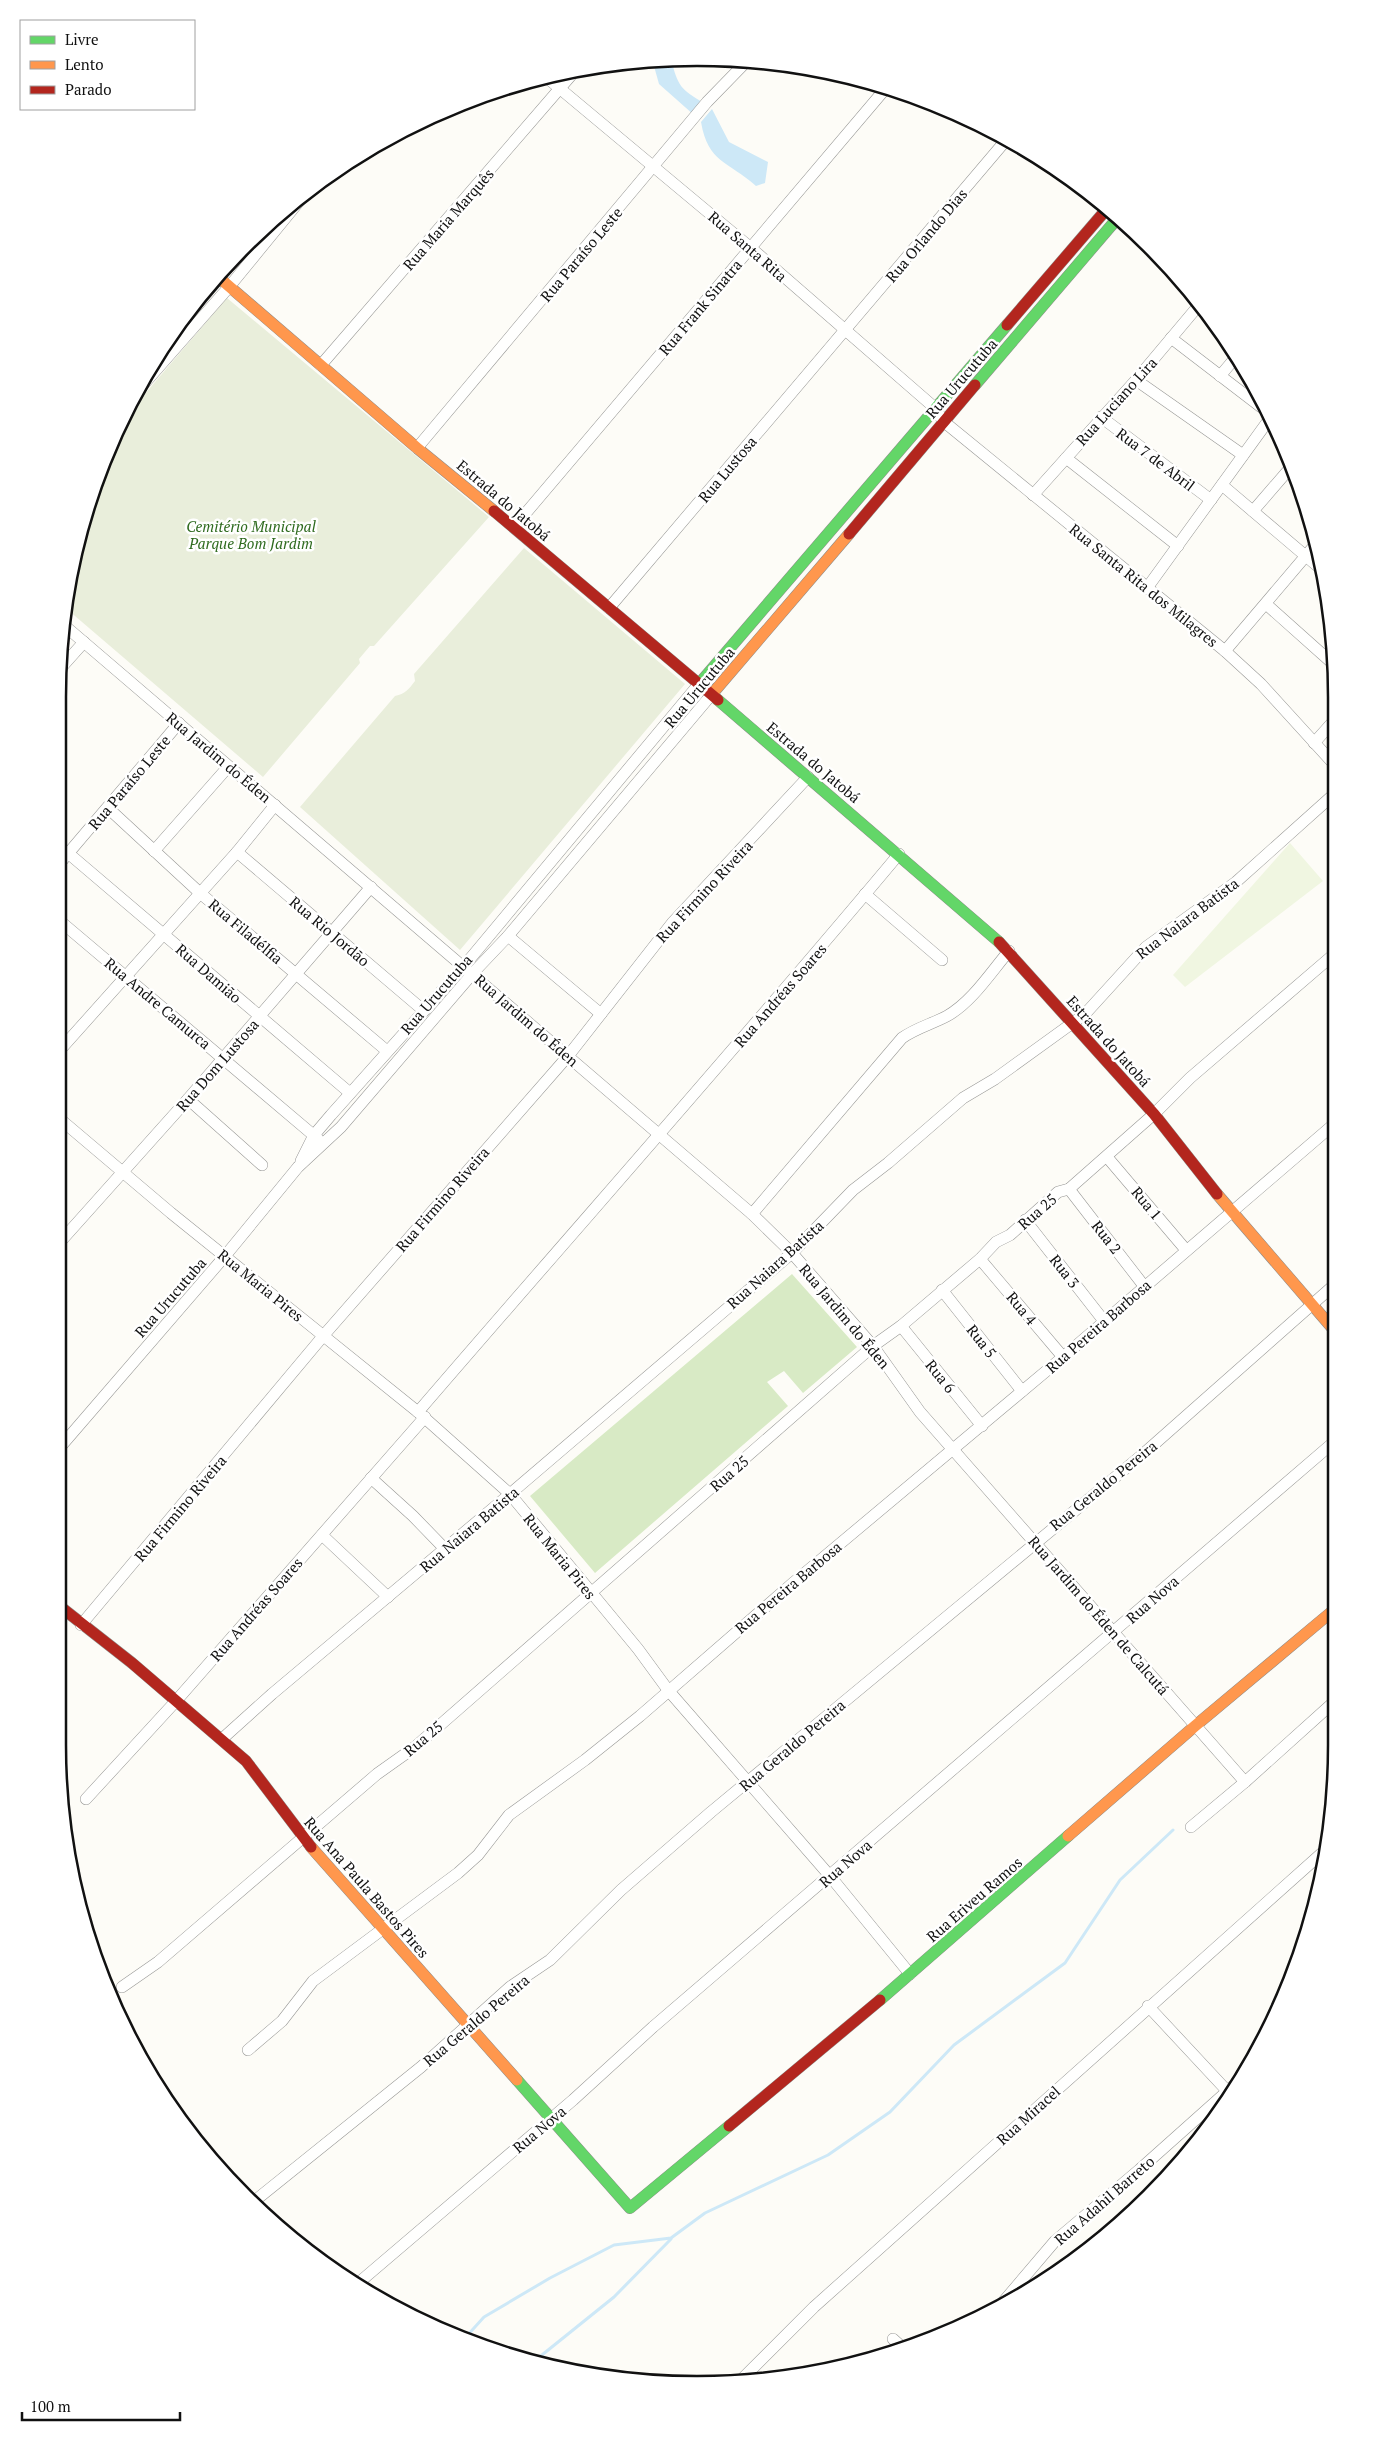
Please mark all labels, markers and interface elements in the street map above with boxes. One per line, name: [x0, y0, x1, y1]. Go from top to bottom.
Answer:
legend: [20, 20, 195, 110]
text: Livre: [65, 29, 99, 49]
text: Lento: [65, 54, 104, 74]
text: Parado: [65, 79, 111, 99]
street label: Rua Maria Marquês: [398, 164, 498, 274]
street label: Rua Orlando Dias: [881, 184, 971, 286]
street label: Rua Paraíso Leste: [536, 203, 626, 305]
street label: Rua Santa Rita: [704, 206, 792, 286]
street label: Rua Frank Sinatra: [654, 255, 746, 359]
street label: Rua Urucutuba: [921, 334, 1001, 422]
street label: Rua Luciano Lira: [1071, 352, 1161, 449]
street label: Rua 7 de Abril: [1113, 423, 1199, 495]
street label: Rua Lustosa: [693, 431, 761, 506]
street label: Estrada do Jatobá: [453, 455, 555, 545]
park label: Cemitério Municipal Parque Bom Jardim: [186, 516, 317, 553]
street label: Rua Santa Rita dos Milagres: [1066, 519, 1222, 651]
street label: Rua Urucutuba: [659, 642, 739, 731]
street label: Rua Jardim do Éden: [162, 707, 276, 807]
street label: Estrada do Jatobá: [763, 717, 865, 807]
street label: Rua Paraíso Leste: [84, 731, 174, 833]
street label: Rua Firmino Riveira: [651, 835, 757, 946]
street label: Rua Naiara Batista: [1132, 873, 1243, 963]
street label: Rua Rio Jordão: [286, 892, 374, 970]
street label: Rua Filadélfia: [205, 894, 288, 968]
street label: Rua Damião: [172, 939, 246, 1007]
street label: Rua Andréas Soares: [729, 939, 831, 1051]
street label: Rua Urucutuba: [396, 950, 476, 1038]
street label: Rua Andre Camurca: [101, 953, 216, 1054]
street label: Rua Jardim do Éden: [471, 969, 583, 1071]
street label: Estrada do Jatobá: [1063, 991, 1156, 1091]
street label: Rua Dom Lustosa: [171, 1014, 263, 1115]
street label: Rua Firmino Riveira: [391, 1142, 493, 1256]
street label: Rua 1: [1127, 1182, 1167, 1224]
street label: Rua 25: [1013, 1189, 1061, 1233]
street label: Rua Naiara Batista: [722, 1215, 828, 1313]
street label: Rua 2: [1088, 1216, 1126, 1258]
street label: Rua Maria Pires: [214, 1244, 308, 1326]
street label: Rua 3: [1046, 1250, 1084, 1292]
street label: Rua Urucutuba: [130, 1253, 210, 1341]
street label: Rua Jardim do Éden: [795, 1259, 895, 1373]
street label: Rua Pereira Barbosa: [1041, 1274, 1155, 1377]
street label: Rua 4: [1002, 1287, 1042, 1329]
street label: Rua 5: [963, 1320, 1001, 1362]
street label: Rua 6: [921, 1355, 961, 1397]
street label: Rua Geraldo Pereira: [1045, 1435, 1161, 1534]
street label: Rua Firmino Riveira: [130, 1450, 231, 1565]
street label: Rua 25: [705, 1451, 753, 1495]
street label: Rua Naiara Batista: [415, 1481, 523, 1576]
street label: Rua Maria Pires: [519, 1509, 601, 1603]
street label: Rua Jardim do Éden de Calcutá: [1024, 1531, 1174, 1699]
street label: Rua Pereira Barbosa: [731, 1536, 846, 1638]
street label: Rua Andréas Soares: [205, 1553, 307, 1665]
street label: Rua Nova: [1121, 1570, 1183, 1627]
street label: Rua Geraldo Pereira: [735, 1694, 850, 1795]
street label: Rua 25: [399, 1716, 447, 1760]
street label: Rua Ana Paula Bastos Pires: [300, 1812, 434, 1962]
street label: Rua Nova: [814, 1834, 876, 1891]
street label: Rua Eriveu Ramos: [922, 1852, 1026, 1946]
street label: Rua Geraldo Pereira: [419, 1969, 534, 2070]
street label: Rua Miracel: [992, 2081, 1064, 2149]
street label: Rua Nova: [508, 2101, 570, 2157]
street label: Rua Adahil Barreto: [1050, 2151, 1158, 2249]
scale bar: [22, 2390, 180, 2422]
text: 100 m: [30, 2396, 71, 2416]

